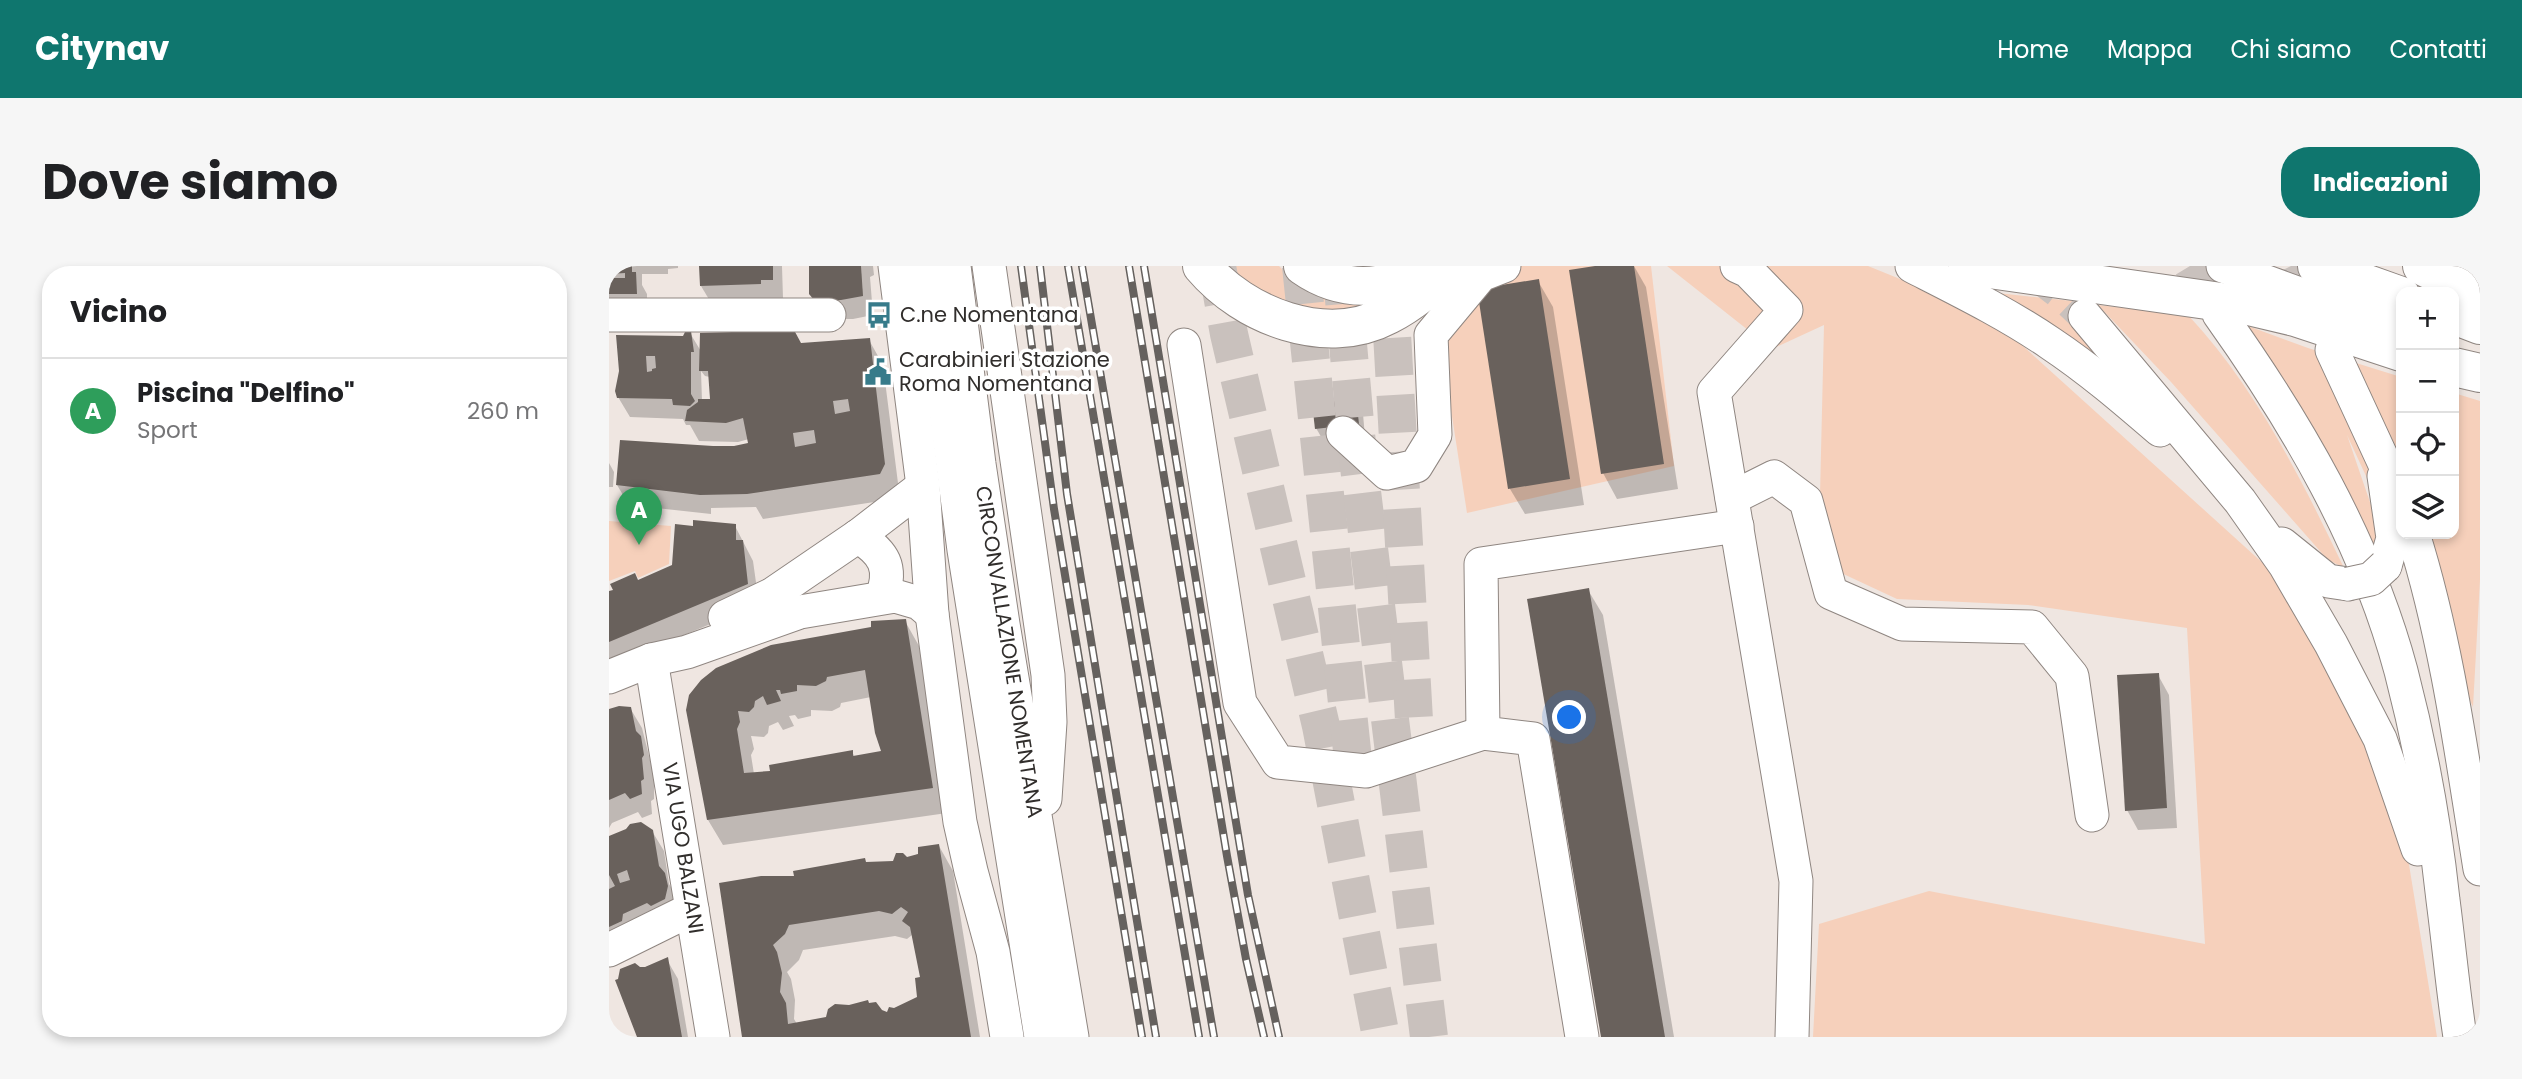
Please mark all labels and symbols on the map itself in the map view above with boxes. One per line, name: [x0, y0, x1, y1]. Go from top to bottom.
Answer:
bus stop icon: C.ne Nomentana: [864, 300, 894, 330]
place label: C.ne Nomentana: [900, 300, 1078, 329]
place label: Carabinieri Stazione Roma Nomentana: [899, 345, 1110, 398]
public building icon: Carabinieri Stazione Roma Nomentana: [863, 357, 893, 387]
street label: CIRCONVALLAZIONE NOMENTANA: [969, 484, 1050, 820]
pin: A: [616, 487, 662, 545]
your location: [1552, 700, 1586, 734]
street label: VIA UGO BALZANI: [656, 760, 711, 936]

